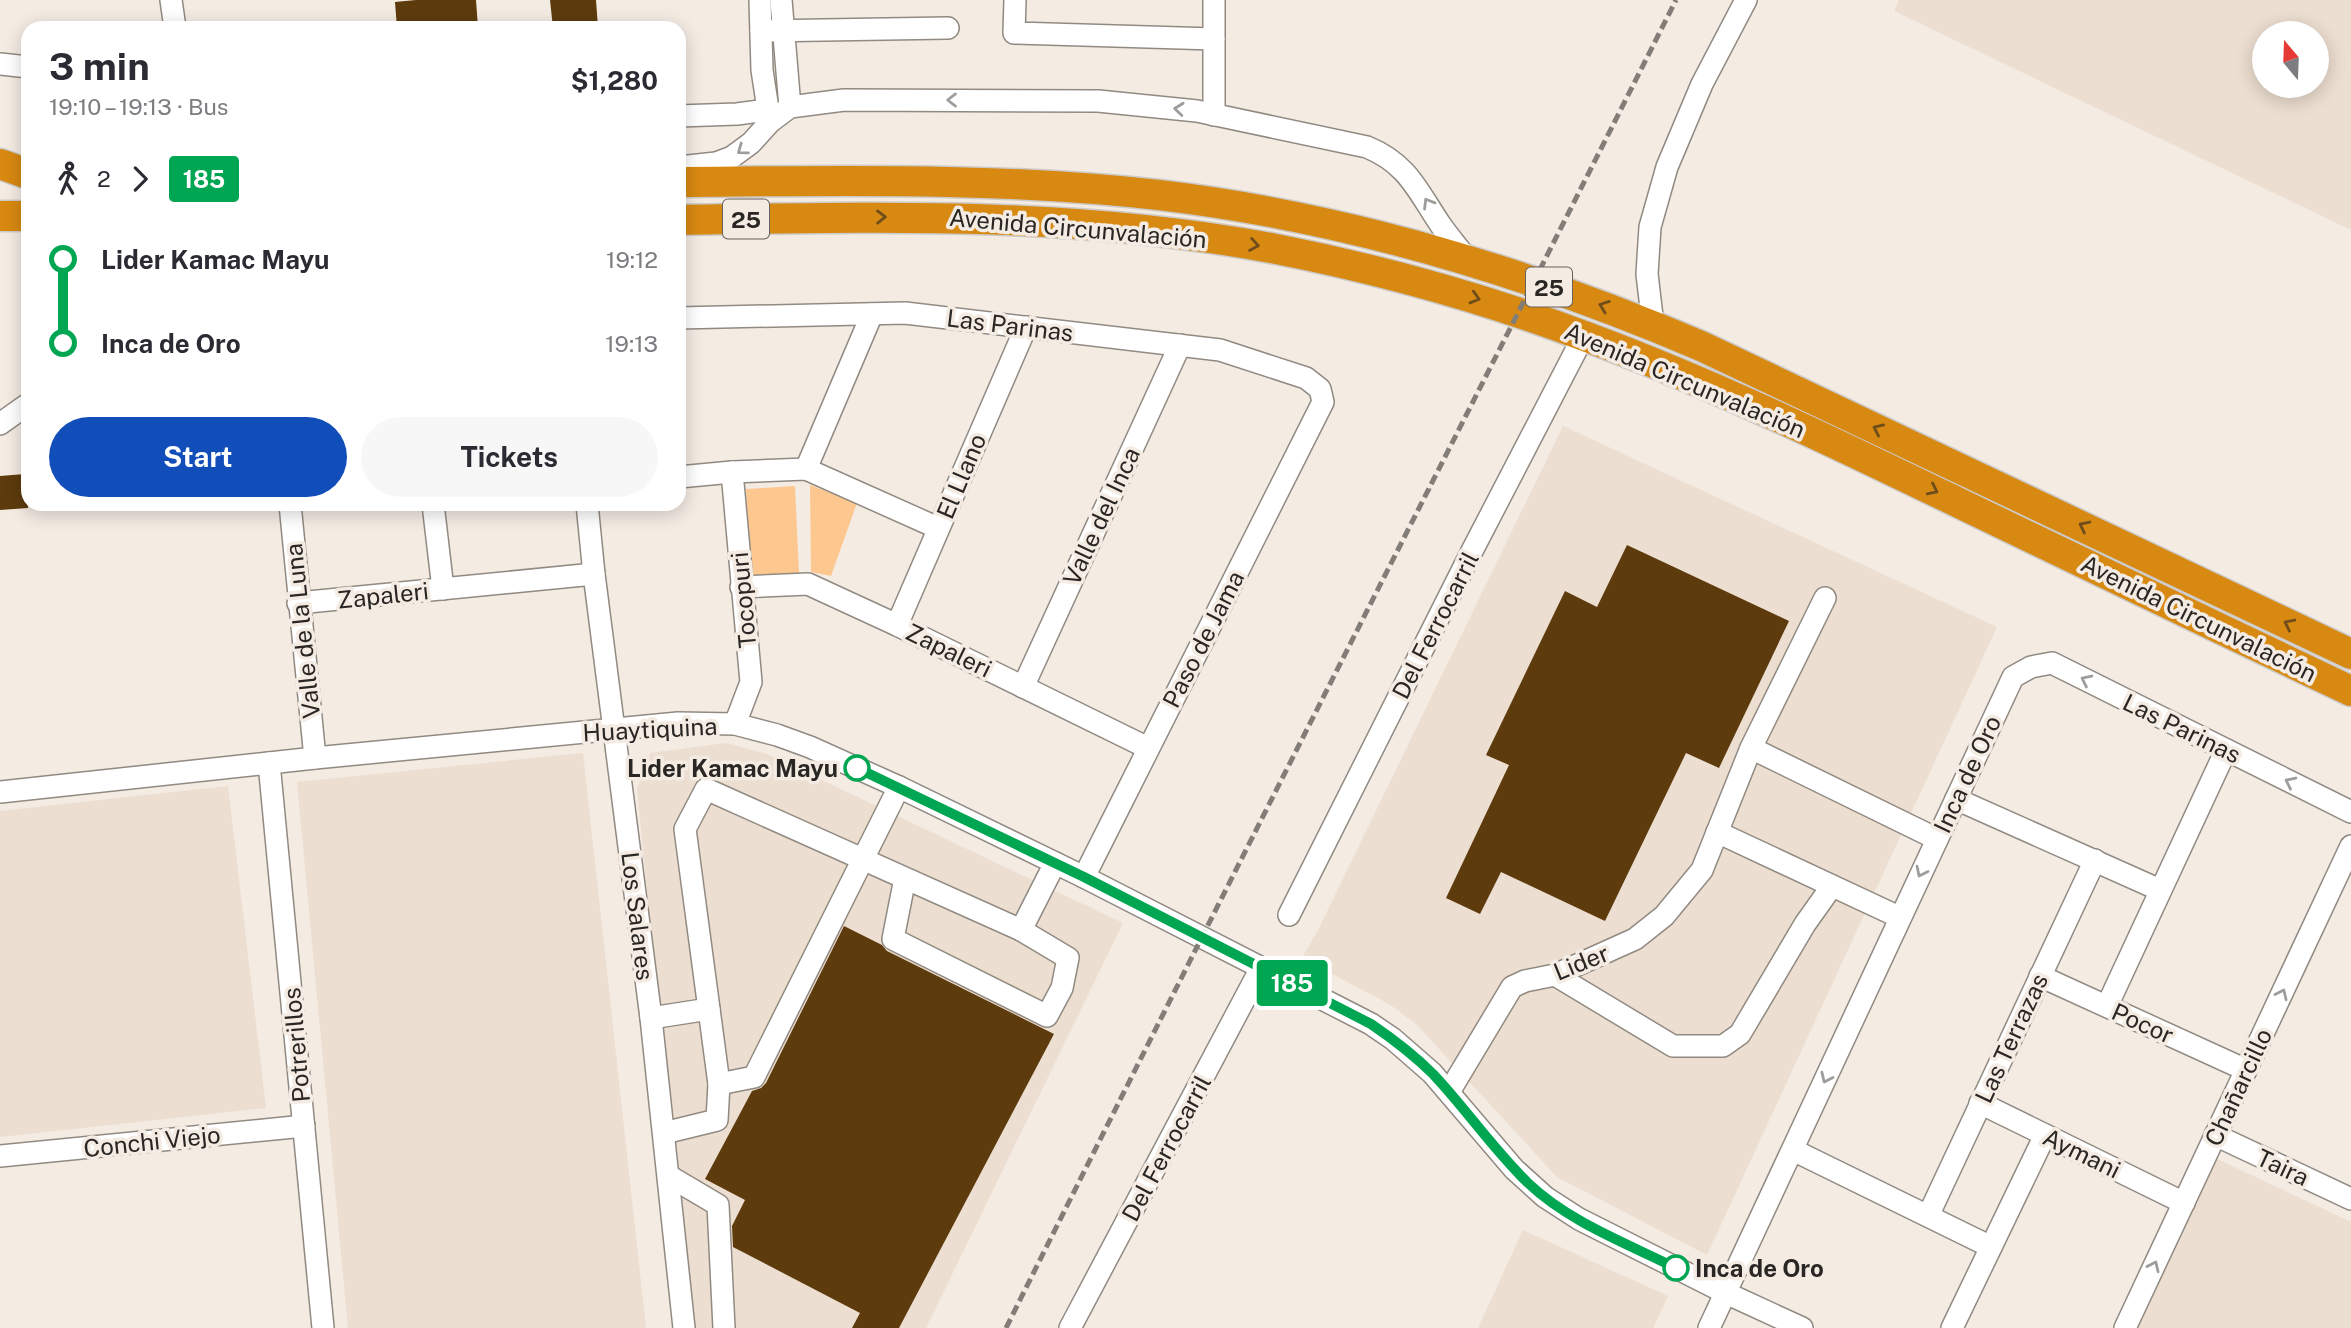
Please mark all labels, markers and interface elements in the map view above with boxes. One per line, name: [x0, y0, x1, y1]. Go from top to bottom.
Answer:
north arrow: [2252, 21, 2329, 98]
map controls: [2252, 21, 2329, 98]
text: 3 min: [49, 44, 150, 89]
text: $1,280: [571, 65, 658, 96]
one-way arrow: [946, 92, 957, 108]
text: 19:10 – 19:13 · Bus: [49, 93, 228, 120]
one-way arrow: [1173, 102, 1184, 117]
one-way arrow: [737, 141, 750, 154]
icon: walk: [49, 160, 87, 198]
icon: forward: [121, 160, 159, 198]
text: 2: [97, 165, 111, 192]
text: 185: [183, 165, 225, 193]
one-way arrow: [1423, 198, 1436, 211]
road number: 25: [723, 200, 769, 238]
street label: Avenida Circunvalación: [948, 203, 1208, 253]
one-way arrow: [877, 209, 887, 225]
one-way arrow: [1248, 237, 1260, 252]
text: Lider Kamac Mayu: [101, 244, 330, 275]
text: 19:12: [606, 246, 658, 273]
road number: 25: [1526, 268, 1572, 306]
one-way arrow: [1469, 290, 1481, 305]
one-way arrow: [1598, 301, 1610, 315]
street label: Las Parinas: [945, 303, 1075, 347]
street label: Avenida Circunvalación: [1561, 317, 1809, 443]
text: Inca de Oro: [101, 328, 241, 359]
text: 19:13: [605, 330, 658, 357]
button: Start: [49, 417, 347, 497]
button: Tickets: [361, 417, 658, 497]
one-way arrow: [1873, 423, 1886, 437]
street label: El Llano: [931, 429, 991, 523]
street label: Valle del Inca: [1057, 443, 1145, 589]
one-way arrow: [1926, 482, 1938, 496]
one-way arrow: [2079, 520, 2091, 534]
street label: Valle de la Luna: [279, 542, 325, 720]
street label: Del Ferrocarril: [1386, 547, 1484, 703]
street label: Avenida Circunvalación: [2077, 549, 2321, 687]
street label: Tocopuri: [725, 551, 761, 649]
street label: Paso de Jama: [1157, 566, 1249, 712]
street label: Zapaleri: [336, 576, 430, 614]
street label: Zapaleri: [902, 617, 996, 683]
one-way arrow: [2284, 618, 2296, 632]
one-way arrow: [2081, 675, 2093, 689]
street label: Las Parinas: [2119, 687, 2245, 769]
street label: Huaytiquina: [582, 711, 718, 747]
street label: Inca de Oro: [1928, 711, 2006, 837]
place label: Lider Kamac Mayu: [627, 754, 838, 782]
marker: Lider Kamac Mayu: [844, 755, 870, 781]
one-way arrow: [2285, 776, 2297, 790]
street label: Los Salares: [616, 850, 660, 982]
one-way arrow: [1916, 865, 1930, 877]
street label: Lider: [1549, 938, 1613, 986]
line badge: 185: [1252, 960, 1332, 1006]
text: 185: [1271, 969, 1313, 997]
street label: Las Terrazas: [1969, 969, 2053, 1107]
street label: Potrerillos: [277, 987, 315, 1103]
one-way arrow: [2273, 989, 2287, 1001]
street label: Pocor: [2108, 997, 2178, 1049]
street label: Chañarcillo: [2199, 1024, 2277, 1150]
street label: Del Ferrocarril: [1116, 1070, 1216, 1226]
one-way arrow: [1820, 1071, 1834, 1083]
street label: Conchi Viejo: [82, 1120, 222, 1162]
street label: Aymani: [2039, 1122, 2125, 1184]
street label: Taira: [2252, 1143, 2314, 1191]
place label: Inca de Oro: [1695, 1254, 1824, 1282]
marker: Inca de Oro: [1663, 1255, 1689, 1281]
one-way arrow: [2146, 1261, 2160, 1273]

